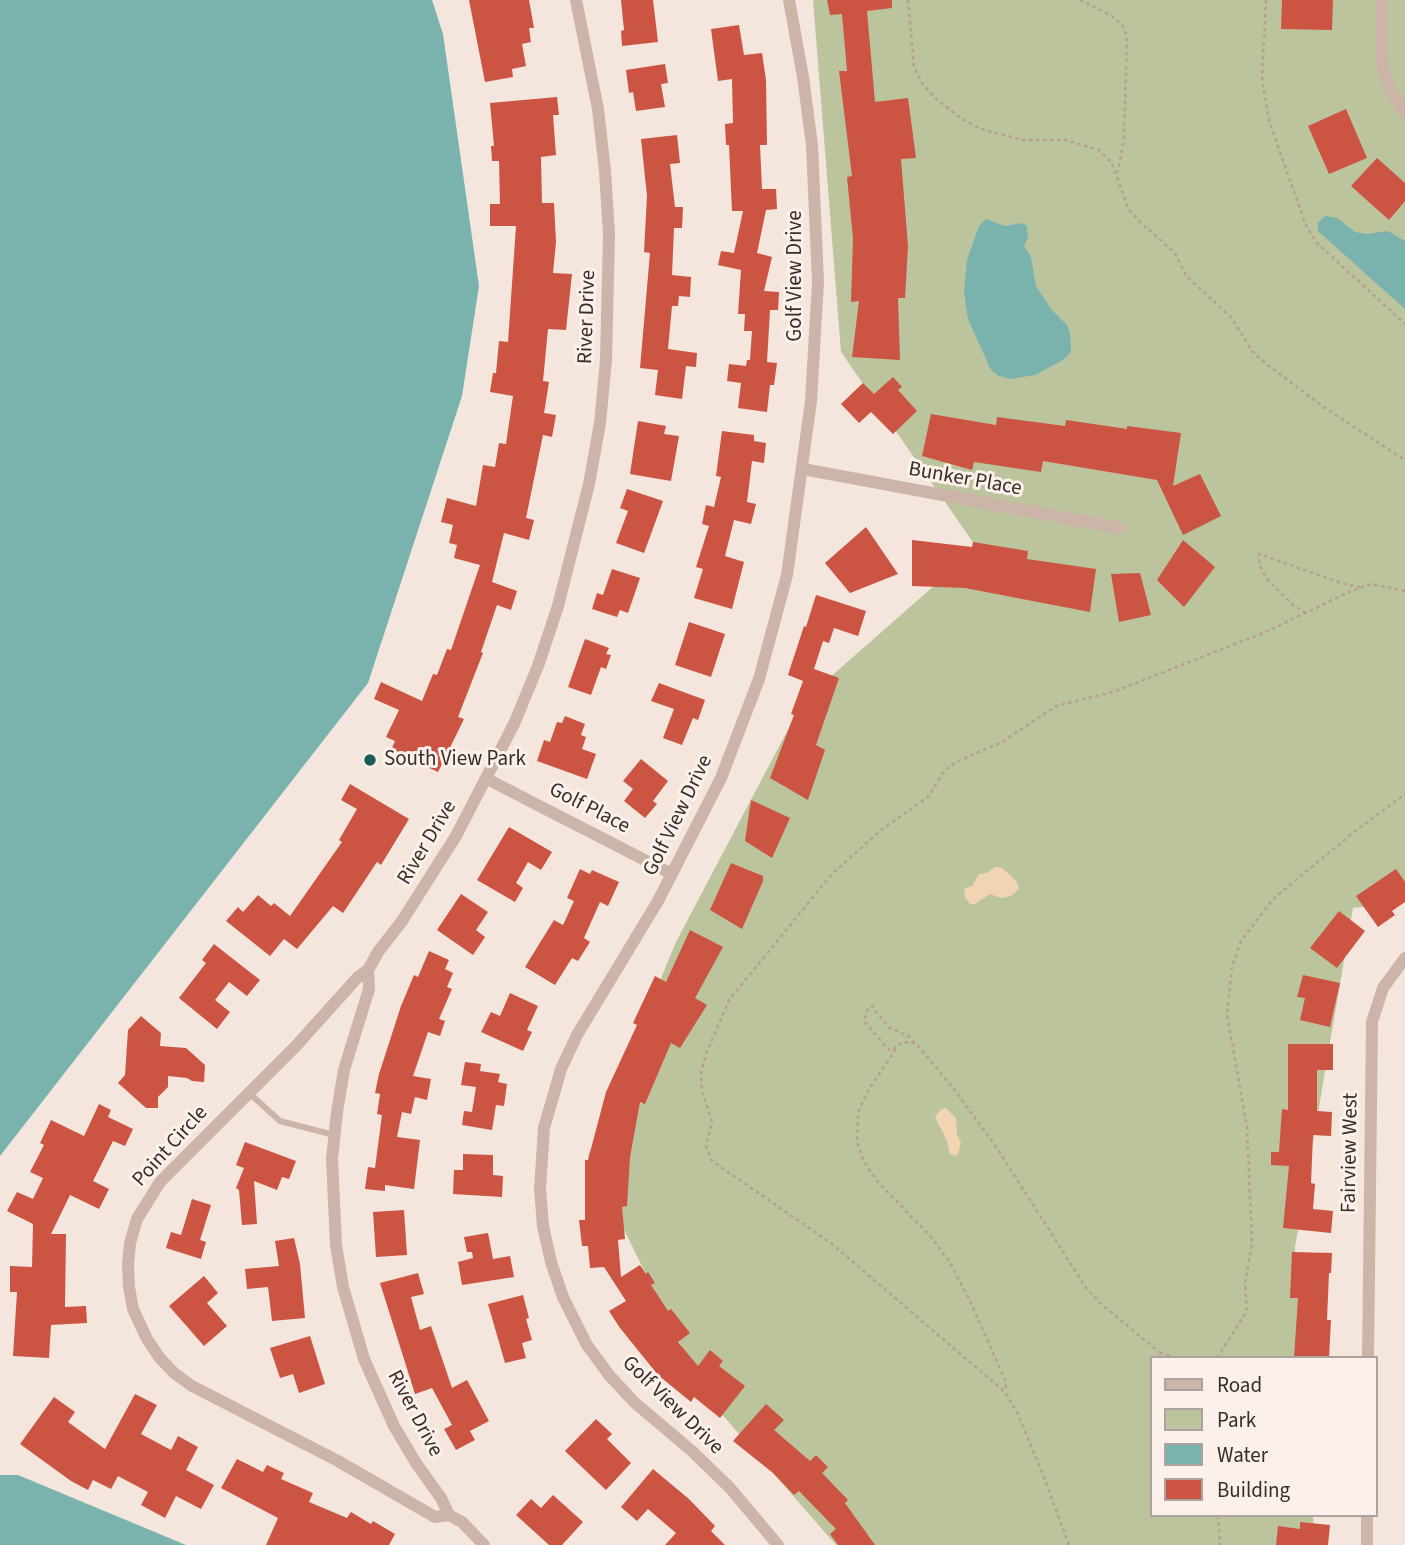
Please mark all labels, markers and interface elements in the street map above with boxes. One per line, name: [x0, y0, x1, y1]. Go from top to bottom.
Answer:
street label: Golf View Drive: [783, 210, 809, 342]
street label: River Drive: [574, 269, 602, 365]
street label: Bunker Place: [906, 458, 1024, 502]
place label: South View Park: [384, 747, 526, 773]
street label: Golf View Drive: [639, 751, 719, 881]
marker: South View Park: [362, 752, 378, 768]
street label: Golf Place: [544, 778, 634, 840]
street label: River Drive: [393, 796, 463, 890]
street label: Fairview West: [1337, 1093, 1365, 1213]
street label: Point Circle: [128, 1101, 214, 1193]
street label: Golf View Drive: [616, 1351, 728, 1461]
legend: [1150, 1356, 1377, 1517]
street label: River Drive: [381, 1366, 447, 1462]
text: Road: [1217, 1370, 1262, 1400]
text: Park: [1217, 1405, 1256, 1435]
text: Water: [1217, 1440, 1268, 1470]
text: Building: [1217, 1475, 1290, 1505]

